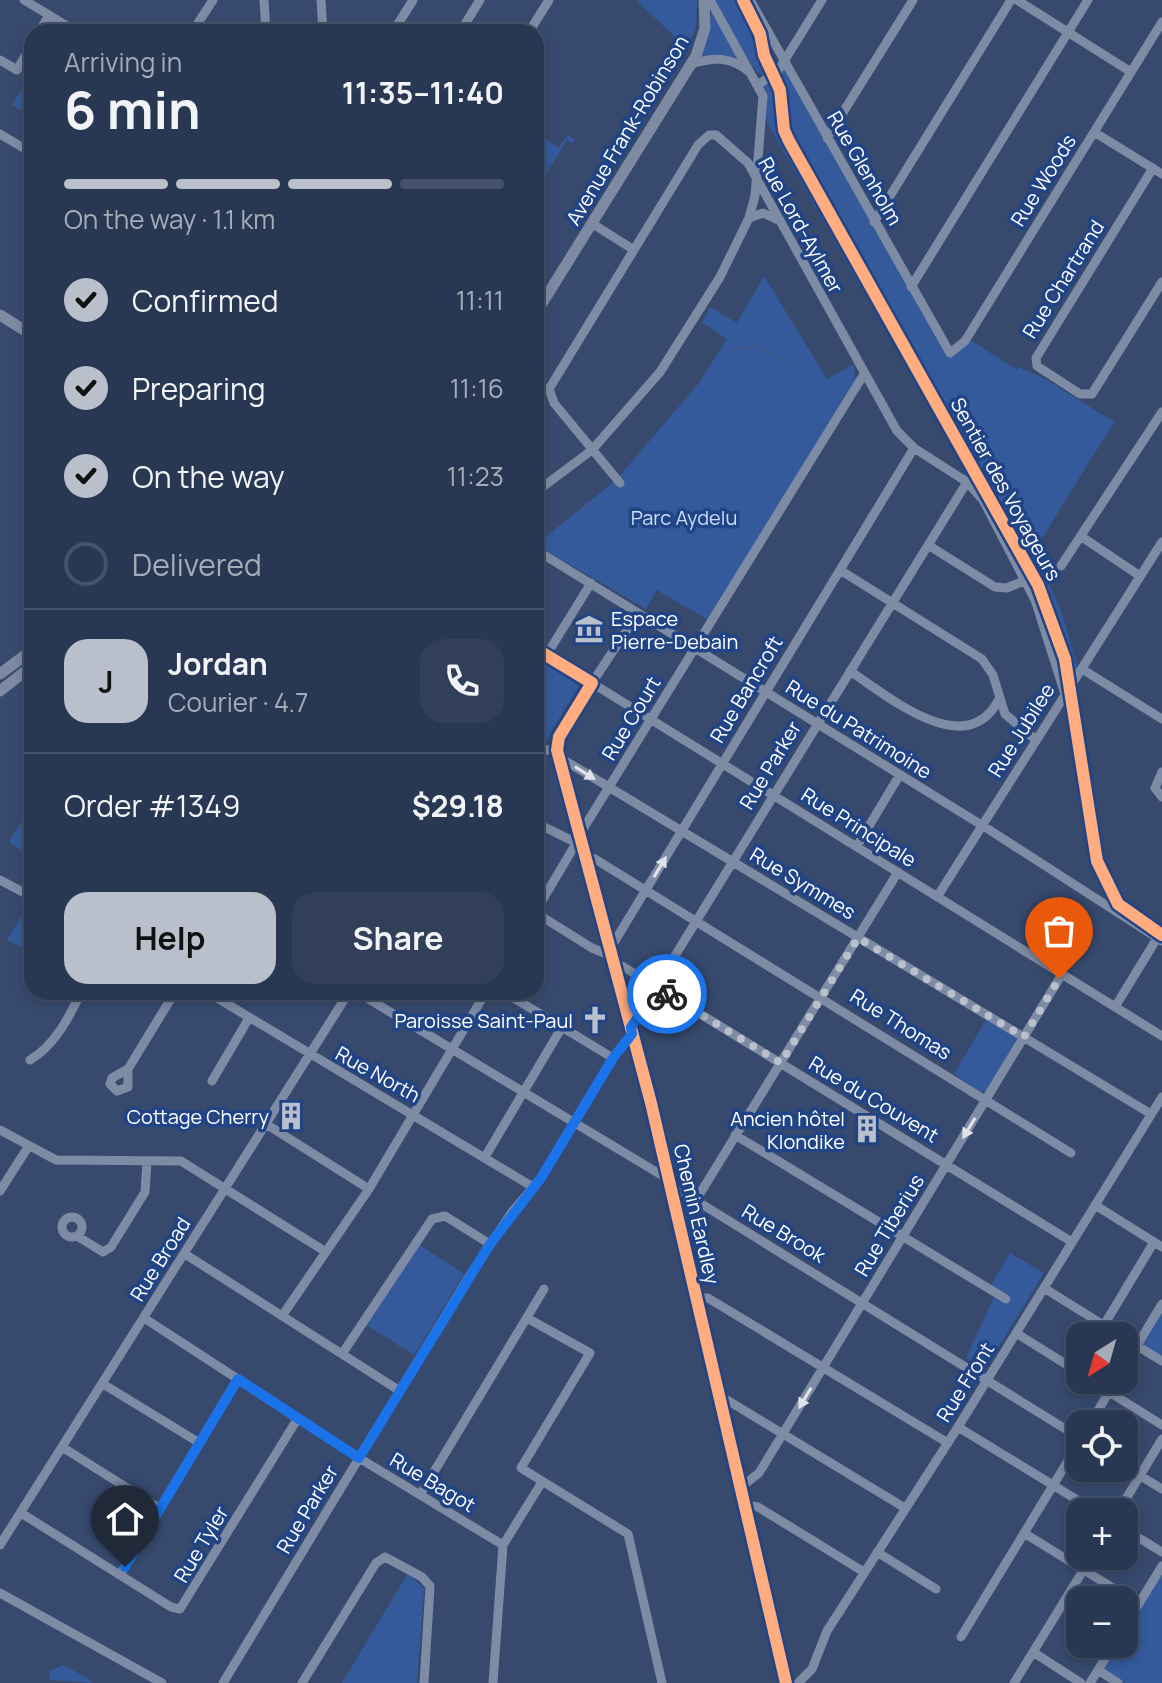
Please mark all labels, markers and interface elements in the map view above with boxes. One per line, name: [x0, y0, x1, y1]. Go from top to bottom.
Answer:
street label: Avenue Frank-Robinson: [560, 30, 694, 230]
text: Arriving in: [64, 44, 182, 80]
text: 11:35–11:40: [342, 72, 504, 113]
text: 6 min: [64, 74, 201, 145]
street label: Rue Glenholm: [821, 106, 909, 230]
street label: Rue Woods: [1004, 129, 1082, 231]
street label: Rue Lord-Aylmer: [752, 152, 850, 298]
text: On the way · 1.1 km: [64, 201, 275, 237]
street label: Rue Chartrand: [1016, 215, 1110, 343]
icon: check: [64, 278, 108, 322]
text: Confirmed: [132, 280, 279, 321]
text: 11:11: [456, 282, 504, 318]
icon: check: [64, 366, 108, 410]
text: Preparing: [132, 368, 266, 409]
text: 11:16: [450, 370, 504, 406]
street label: Sentier des Voyageurs: [944, 393, 1068, 585]
icon: check: [64, 454, 108, 498]
text: On the way: [132, 456, 285, 497]
text: 11:23: [447, 458, 504, 494]
park label: Parc Aydelu: [631, 504, 737, 531]
text: Delivered: [132, 544, 262, 585]
place label: Espace Pierre-Debain: [611, 605, 738, 655]
museum icon: Espace Pierre-Debain: [574, 614, 604, 644]
street label: Rue Bancroft: [703, 630, 789, 748]
button: phone: [420, 639, 504, 723]
text: Jordan: [168, 643, 268, 684]
text: J: [98, 661, 114, 702]
street label: Rue Court: [595, 671, 667, 765]
street label: Rue du Patrimoine: [781, 673, 937, 785]
street label: Rue Jubilee: [981, 678, 1061, 782]
text: Courier · 4.7: [168, 684, 308, 720]
street label: Rue Parker: [733, 716, 807, 814]
one-way arrow: [574, 766, 596, 780]
street label: Rue Principale: [796, 781, 922, 873]
text: Order #1349: [64, 785, 240, 826]
text: $29.18: [412, 785, 504, 826]
street label: Rue Symmes: [745, 841, 861, 925]
one-way arrow: [653, 856, 667, 878]
button: Help: [64, 892, 276, 984]
button: Share: [292, 892, 504, 984]
pin: [1025, 897, 1093, 979]
icon: bag: [1037, 909, 1081, 953]
courier: [627, 954, 707, 1034]
icon: bike: [645, 972, 689, 1016]
street label: Rue Thomas: [845, 982, 957, 1066]
church icon: Paroisse Saint-Paul: [580, 1005, 610, 1035]
place label: Paroisse Saint-Paul: [394, 1007, 573, 1034]
street label: Rue North: [331, 1040, 425, 1108]
street label: Rue du Couvent: [804, 1050, 944, 1148]
building icon: Cottage Cherry: [276, 1101, 306, 1131]
place label: Cottage Cherry: [127, 1103, 269, 1130]
place label: Ancien hôtel Klondike: [730, 1105, 845, 1155]
building icon: Ancien hôtel Klondike: [852, 1114, 882, 1144]
one-way arrow: [962, 1117, 976, 1139]
street label: Chemin Eardley: [668, 1141, 726, 1287]
street label: Rue Tiberius: [848, 1169, 930, 1281]
street label: Rue Brook: [737, 1197, 832, 1269]
street label: Rue Broad: [124, 1212, 196, 1306]
north arrow: [1066, 1322, 1138, 1394]
map controls: [1066, 1322, 1138, 1658]
street label: Rue Front: [930, 1337, 1000, 1427]
one-way arrow: [798, 1387, 812, 1409]
button: locate: [1066, 1410, 1138, 1482]
street label: Rue Bagot: [385, 1446, 481, 1518]
street label: Rue Parker: [270, 1460, 344, 1558]
pin: [91, 1485, 159, 1567]
icon: home: [103, 1497, 147, 1541]
button: +: [1066, 1498, 1138, 1570]
street label: Rue Tyler: [168, 1501, 234, 1587]
button: −: [1066, 1586, 1138, 1658]

